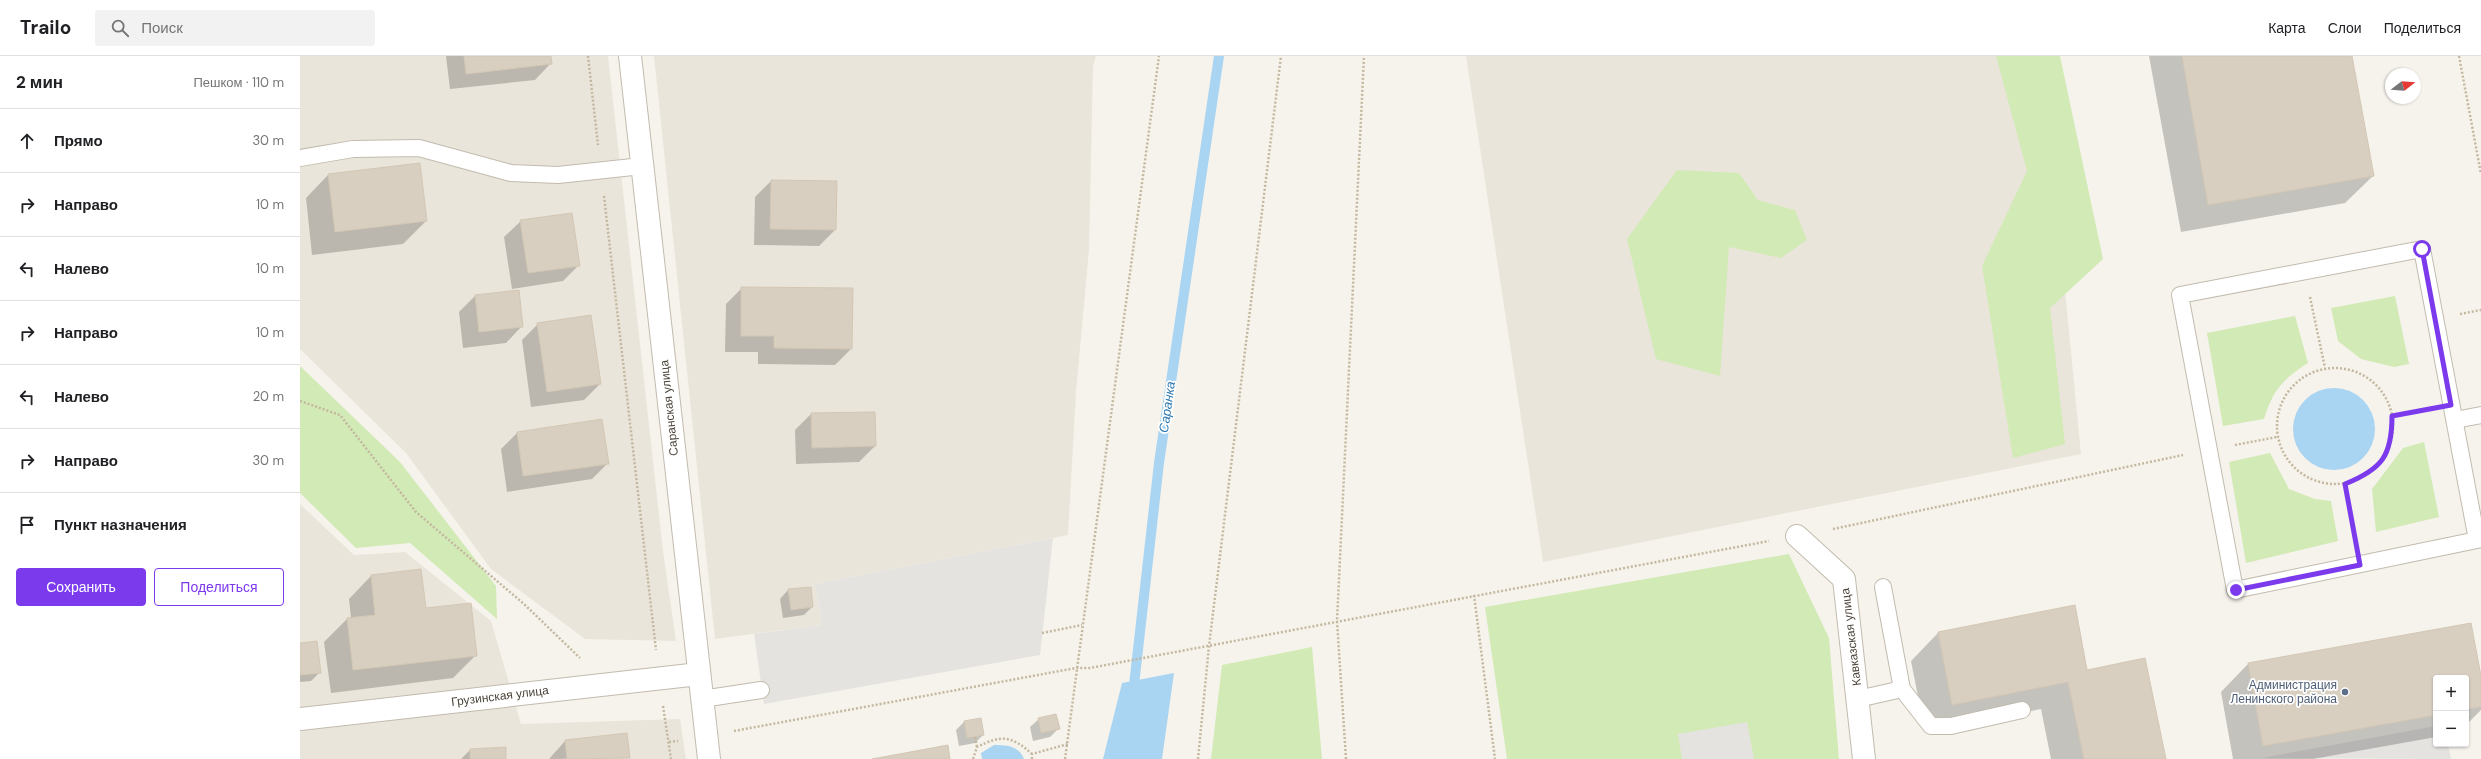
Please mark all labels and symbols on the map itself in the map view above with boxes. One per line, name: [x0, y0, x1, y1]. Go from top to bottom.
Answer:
north arrow: [2385, 68, 2421, 104]
route start: [2413, 240, 2431, 258]
street label: Саранская улица: [656, 359, 682, 457]
water label: Саранка: [1155, 380, 1179, 434]
route end: [2227, 581, 2245, 599]
street label: Кавказская улица: [1837, 587, 1865, 687]
place label: Администрация Ленинского района: [2230, 677, 2337, 707]
street label: Грузинская улица: [450, 682, 550, 710]
marker: Администрация Ленинского района: [2340, 687, 2350, 697]

